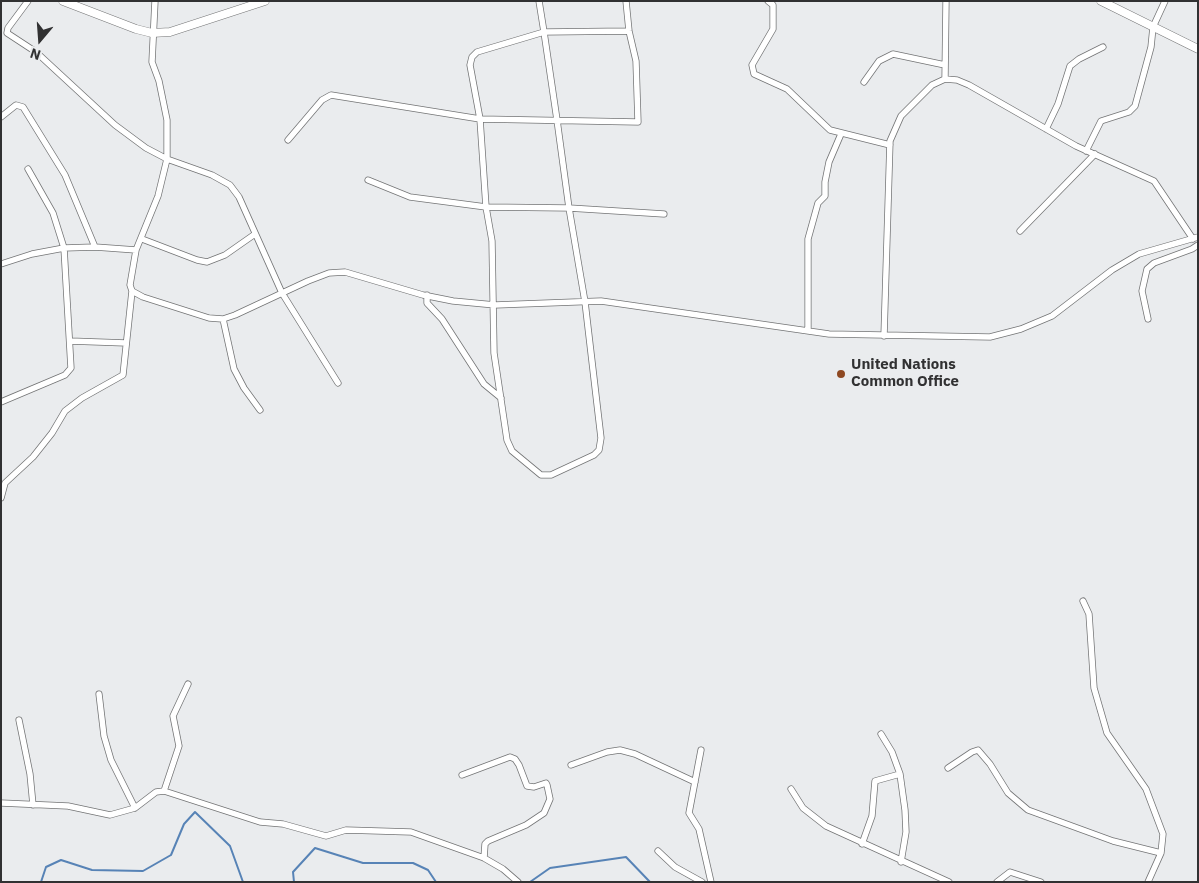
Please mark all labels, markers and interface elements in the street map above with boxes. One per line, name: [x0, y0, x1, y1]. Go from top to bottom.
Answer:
north arrow: [15, 15, 65, 65]
text: N: [28, 44, 43, 64]
place label: United Nations Common Office: [851, 356, 959, 391]
marker: United Nations Common Office: [835, 368, 847, 380]

